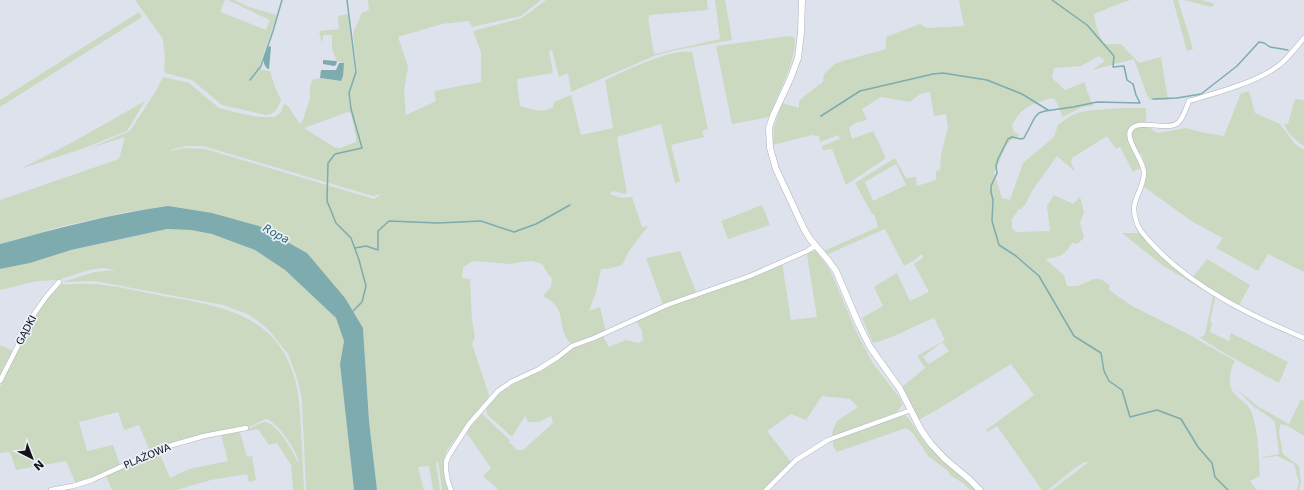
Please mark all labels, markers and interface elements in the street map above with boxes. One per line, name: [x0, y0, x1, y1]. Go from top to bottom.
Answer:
water label: Ropa: [261, 222, 292, 247]
street label: GĄDKI: [14, 313, 38, 347]
north arrow: [12, 438, 52, 478]
street label: PLAŻOWA: [122, 440, 172, 471]
text: N: [31, 457, 46, 473]

